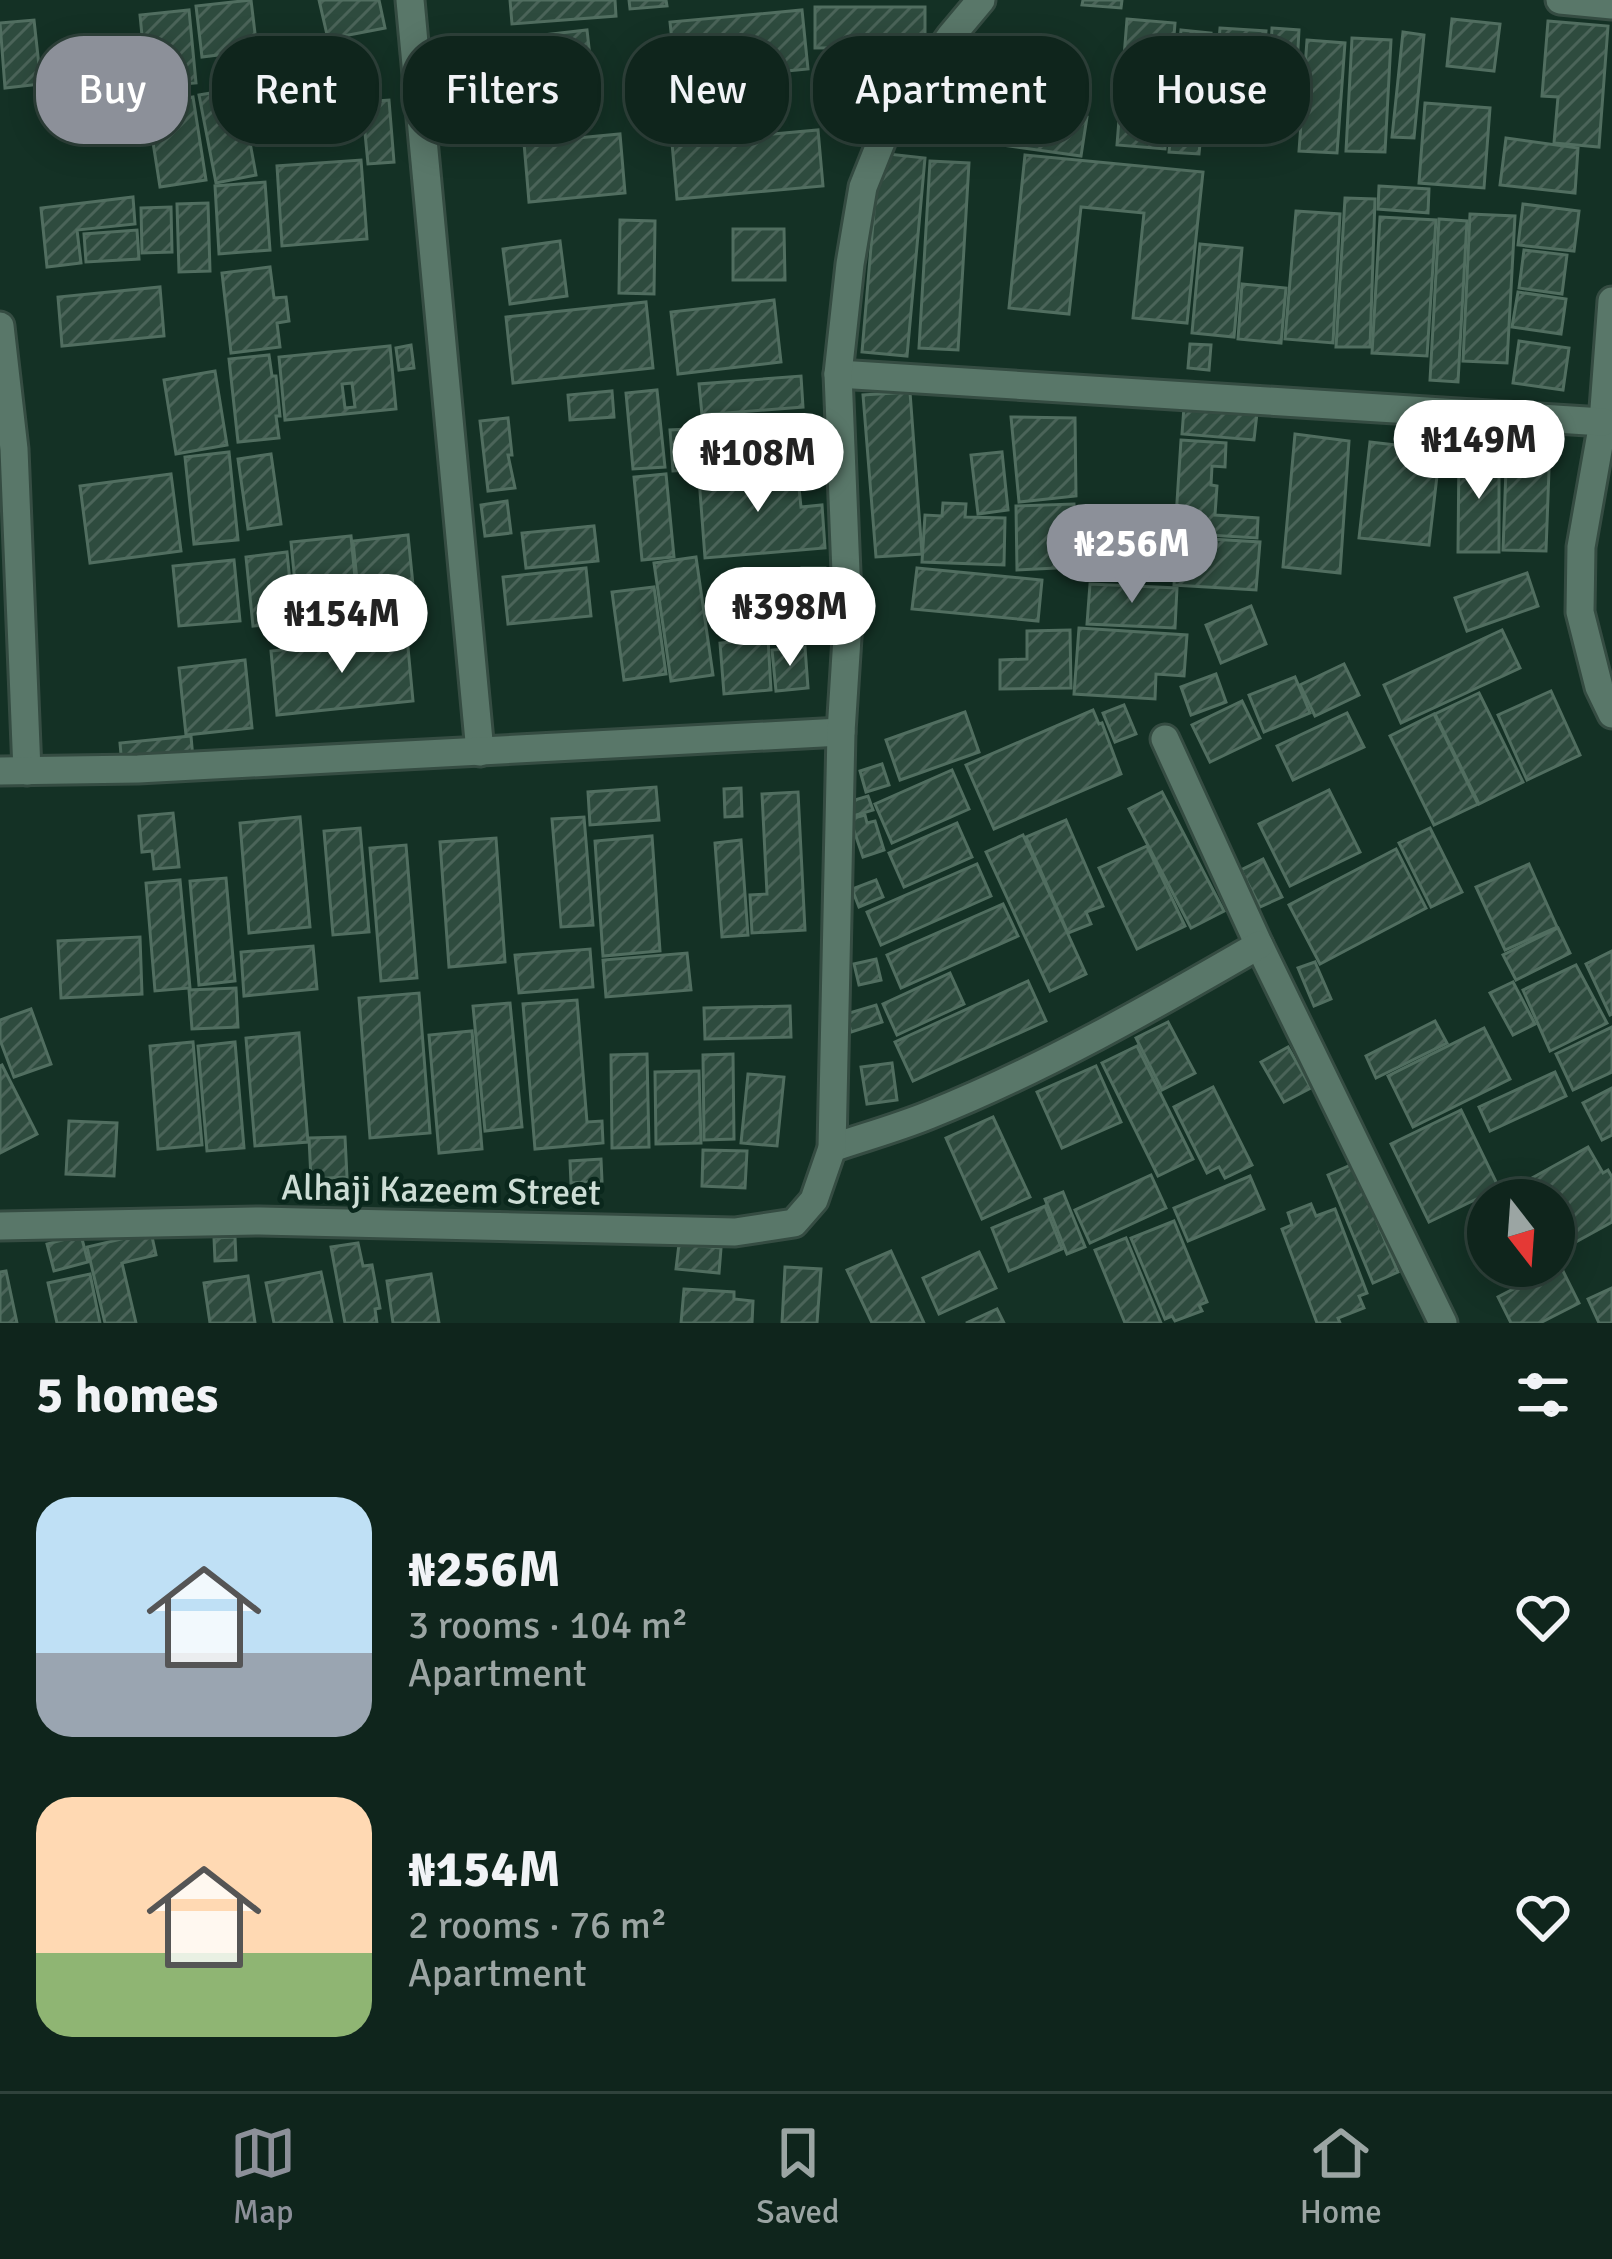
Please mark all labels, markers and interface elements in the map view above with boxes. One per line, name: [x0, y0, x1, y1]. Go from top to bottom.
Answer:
chip: Buy: [36, 36, 188, 144]
chip: Rent: [212, 36, 379, 144]
chip: Filters: [403, 36, 601, 144]
chip: New: [625, 36, 789, 144]
chip: Apartment: [813, 36, 1089, 144]
chip: House: [1113, 36, 1310, 144]
pin: ₦149M: [1395, 400, 1563, 502]
pin: ₦108M: [674, 413, 842, 515]
text: ₦149M: [1421, 415, 1537, 463]
text: ₦108M: [700, 428, 816, 476]
pin: ₦256M: [1048, 504, 1216, 606]
text: ₦256M: [1074, 519, 1190, 567]
pin: ₦398M: [706, 567, 874, 669]
pin: ₦154M: [258, 574, 426, 676]
text: ₦398M: [732, 582, 848, 630]
text: ₦154M: [284, 589, 400, 637]
street label: Alhaji Kazeem Street: [281, 1165, 601, 1216]
north arrow: [1467, 1179, 1575, 1287]
map controls: [1467, 1179, 1575, 1287]
icon: filters: [1510, 1362, 1576, 1428]
text: 5 homes: [36, 1364, 218, 1427]
text: ₦256M: [408, 1538, 561, 1601]
icon: home: [132, 1545, 276, 1689]
icon: heart: [1510, 1584, 1576, 1650]
text: 3 rooms · 104 m²: [408, 1601, 688, 1649]
text: Apartment: [408, 1649, 587, 1697]
text: ₦154M: [408, 1838, 561, 1901]
icon: home: [132, 1845, 276, 1989]
icon: heart: [1510, 1884, 1576, 1950]
text: 2 rooms · 76 m²: [408, 1901, 667, 1949]
text: Apartment: [408, 1949, 587, 1997]
tab: Map: [230, 2120, 296, 2233]
tab: Saved: [756, 2120, 839, 2233]
tab: Home: [1300, 2120, 1382, 2233]

